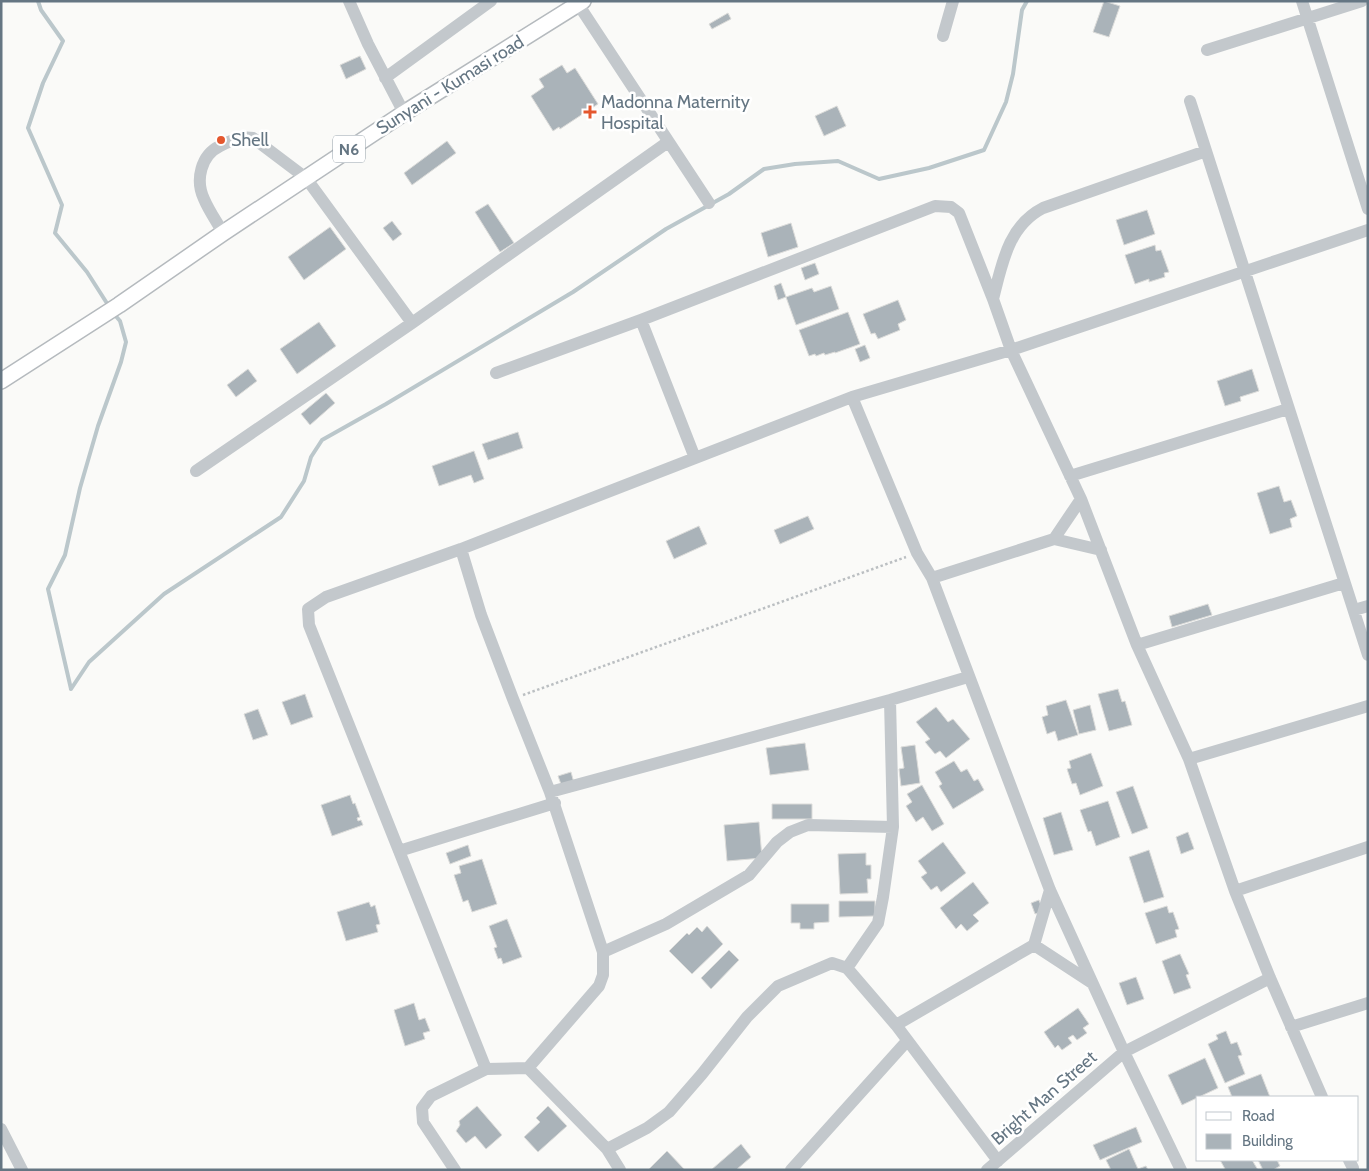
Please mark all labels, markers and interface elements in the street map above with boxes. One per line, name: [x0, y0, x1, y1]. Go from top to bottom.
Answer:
street label: Sunyani - Kumasi road: [372, 31, 528, 139]
place label: Madonna Maternity Hospital: [601, 91, 750, 134]
marker: Madonna Maternity Hospital: [583, 105, 597, 119]
place label: Shell: [231, 129, 270, 151]
marker: Shell: [215, 134, 227, 146]
road number: N6: [333, 136, 365, 162]
street label: Bright Man Street: [987, 1046, 1101, 1150]
legend: [1196, 1096, 1359, 1161]
text: Road: [1242, 1107, 1275, 1125]
text: Building: [1242, 1132, 1293, 1150]

